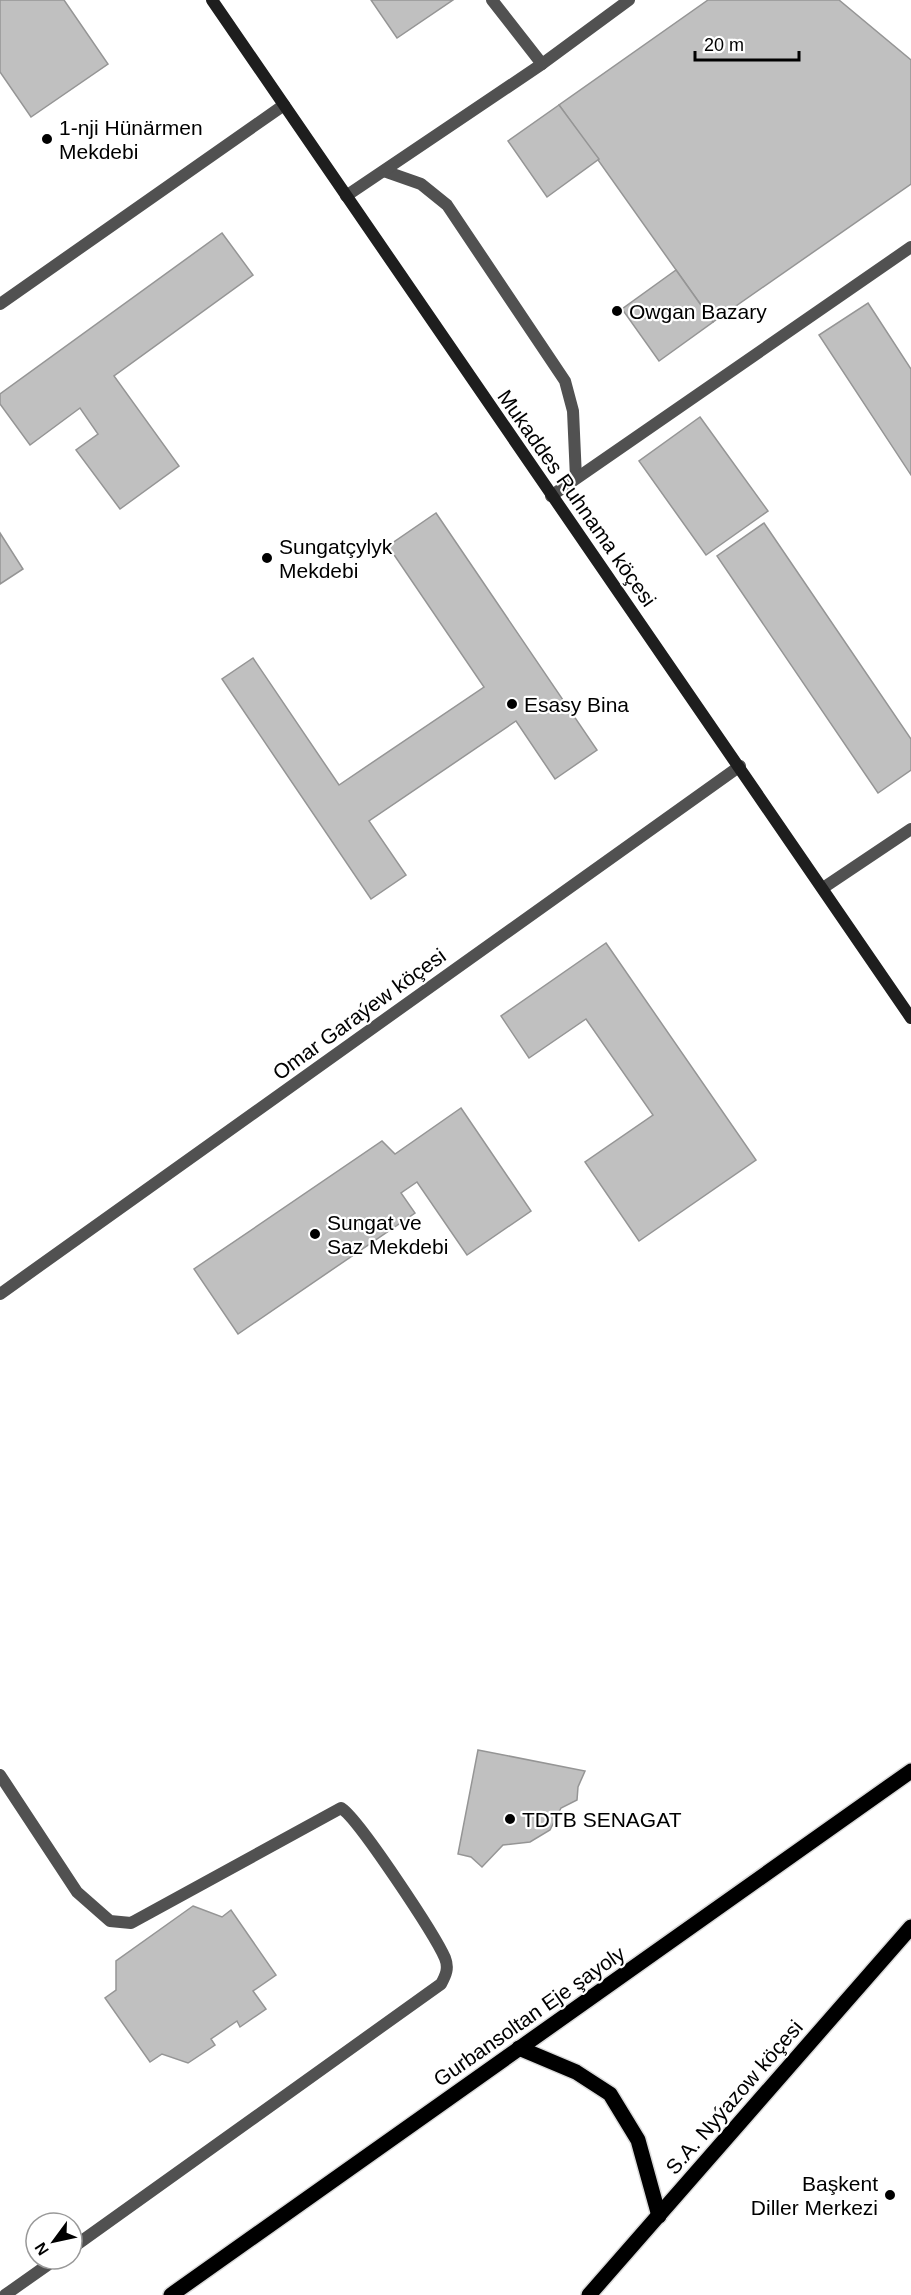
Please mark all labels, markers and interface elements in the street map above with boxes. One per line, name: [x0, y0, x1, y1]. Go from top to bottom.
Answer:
scale bar: [695, 24, 798, 62]
text: 20 m: [704, 35, 744, 55]
place label: 1-nji Hünärmen Mekdebi: [59, 116, 203, 163]
marker: 1-nji Hünärmen Mekdebi: [40, 132, 54, 146]
place label: Owgan Bazary: [629, 300, 767, 323]
marker: Owgan Bazary: [610, 304, 624, 318]
street label: Mukaddes Ruhnama köçesi: [493, 385, 661, 611]
place label: Sungatçylyk Mekdebi: [279, 535, 393, 582]
marker: Sungatçylyk Mekdebi: [260, 551, 274, 565]
place label: Esasy Bina: [524, 693, 629, 716]
marker: Esasy Bina: [505, 697, 519, 711]
street label: Omar Garaýew köçesi: [268, 944, 450, 1084]
place label: Sungat ve Saz Mekdebi: [327, 1211, 448, 1258]
marker: Sungat ve Saz Mekdebi: [308, 1227, 322, 1241]
place label: TDTB SENAGAT: [522, 1808, 682, 1831]
marker: TDTB SENAGAT: [503, 1812, 517, 1826]
street label: Gurbansoltan Eje şayoly: [429, 1941, 629, 2091]
street label: S.A. Nyýazow köçesi: [661, 2015, 807, 2179]
place label: Başkent Diller Merkezi: [751, 2172, 878, 2219]
marker: Başkent Diller Merkezi: [883, 2188, 897, 2202]
north arrow: [24, 2211, 84, 2271]
text: N: [32, 2239, 52, 2258]

